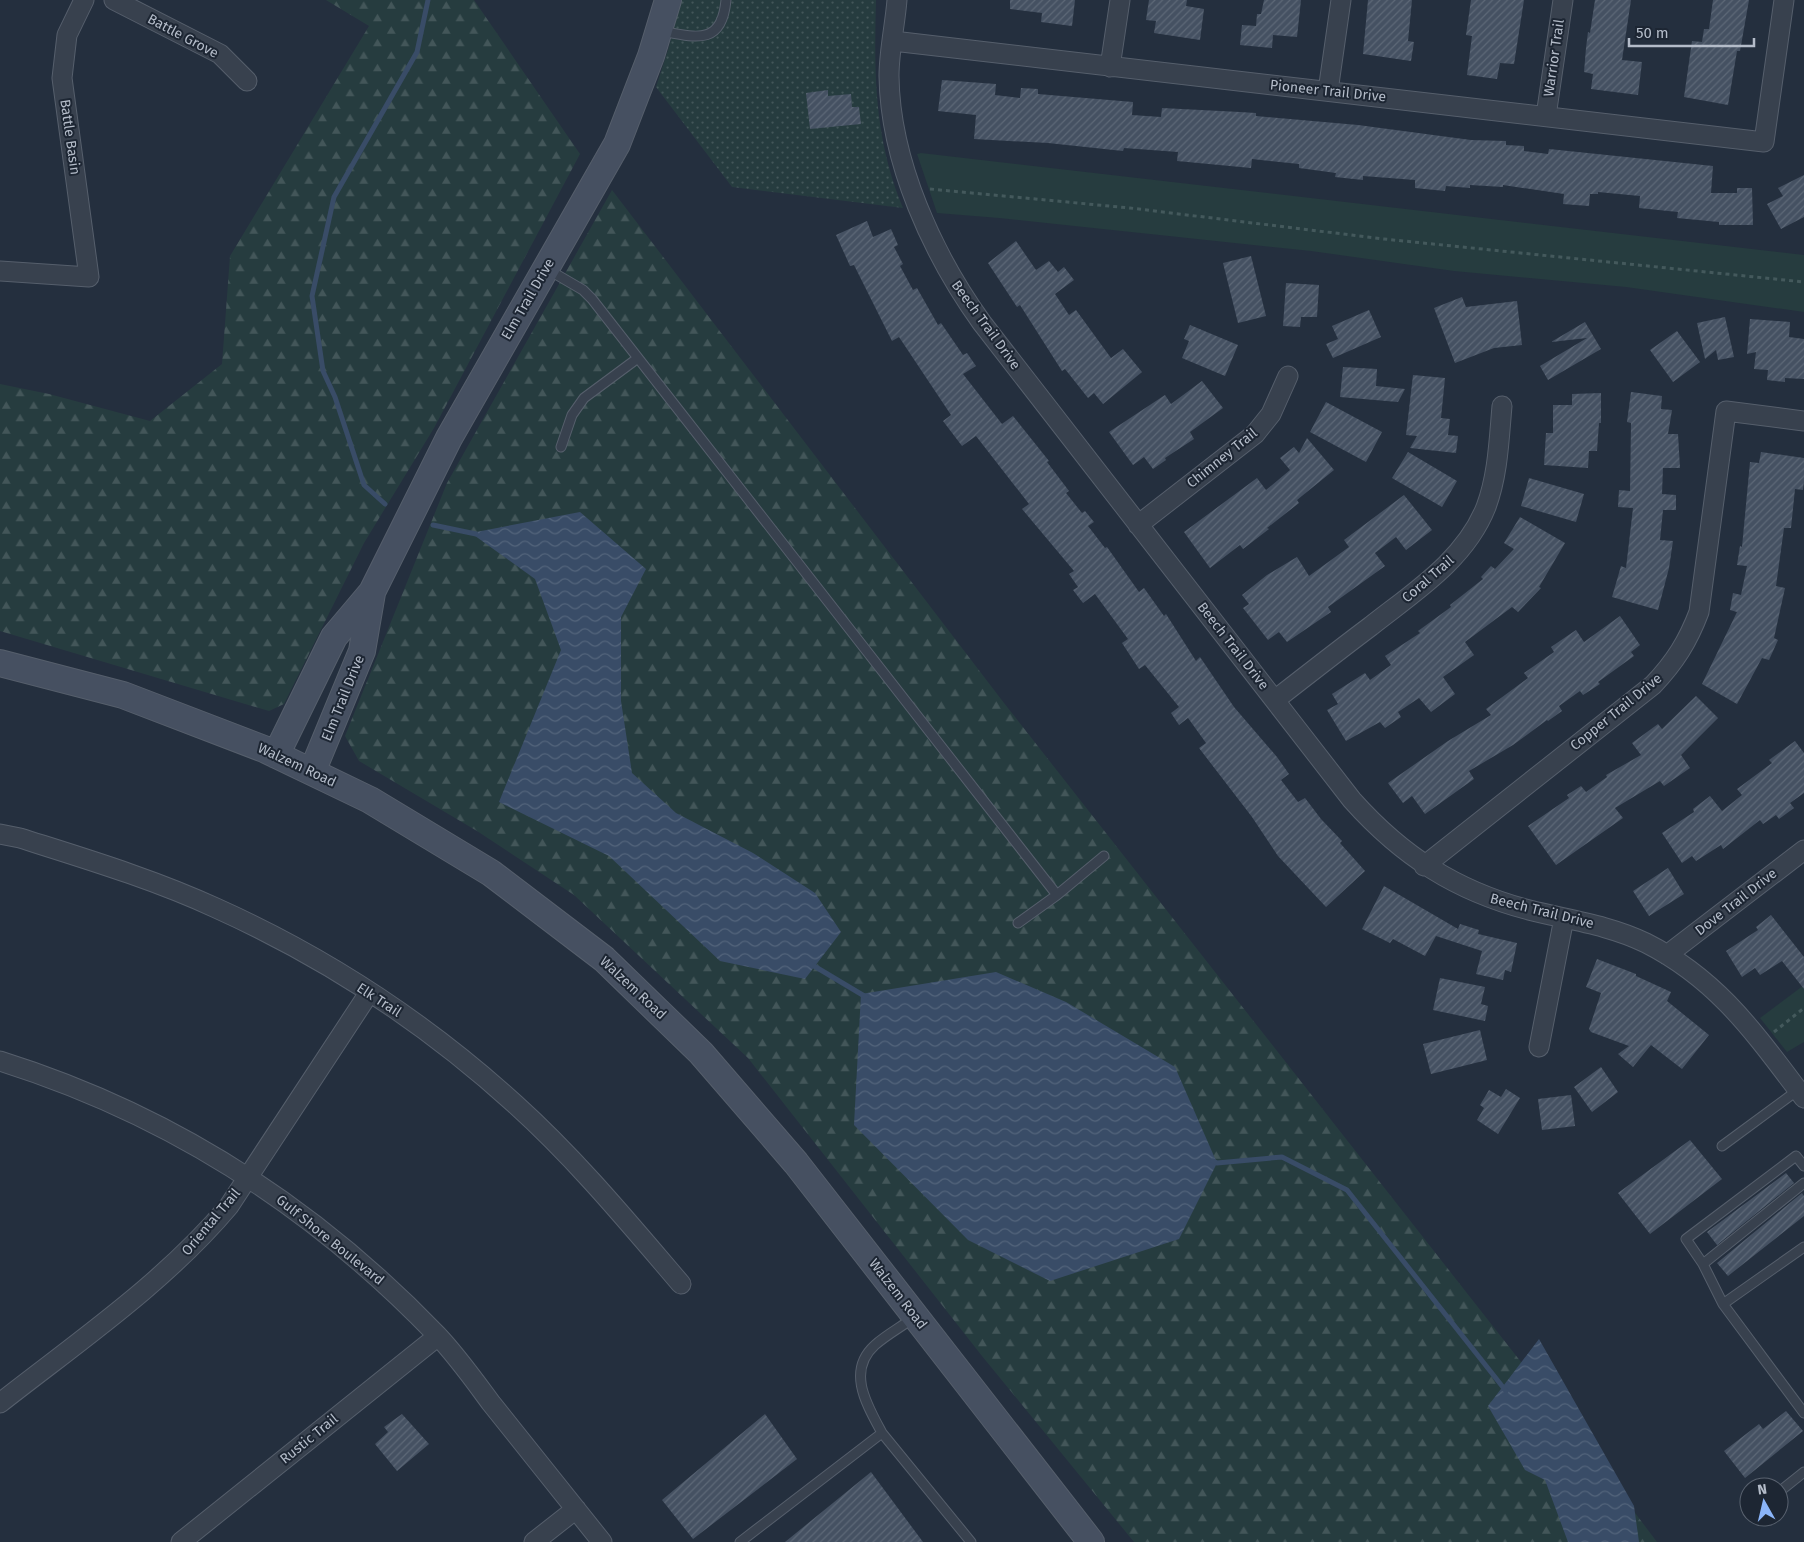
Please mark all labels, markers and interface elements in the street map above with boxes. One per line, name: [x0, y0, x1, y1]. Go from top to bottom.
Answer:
street label: Battle Grove: [145, 10, 221, 62]
scale bar: [1629, 15, 1754, 47]
street label: Warrior Trail: [1540, 18, 1568, 98]
text: 50 m: [1636, 24, 1669, 42]
street label: Pioneer Trail Drive: [1269, 76, 1387, 106]
street label: Battle Basin: [56, 98, 84, 176]
street label: Elm Trail Drive: [498, 255, 558, 343]
street label: Beech Trail Drive: [948, 277, 1024, 373]
street label: Chimney Trail: [1183, 424, 1261, 492]
street label: Coral Trail: [1399, 552, 1457, 606]
street label: Beech Trail Drive: [1194, 599, 1272, 693]
street label: Elm Trail Drive: [318, 653, 368, 743]
street label: Copper Trail Drive: [1567, 670, 1665, 754]
street label: Walzem Road: [255, 739, 339, 791]
street label: Dove Trail Drive: [1692, 865, 1780, 939]
street label: Beech Trail Drive: [1488, 890, 1596, 932]
street label: Walzem Road: [596, 953, 670, 1023]
street label: Elk Trail: [353, 979, 405, 1021]
street label: Oriental Trail: [178, 1185, 244, 1259]
street label: Gulf Shore Boulevard: [273, 1191, 387, 1289]
street label: Walzem Road: [865, 1255, 931, 1333]
street label: Rustic Trail: [276, 1410, 342, 1468]
north arrow: [1739, 1477, 1789, 1527]
text: N: [1756, 1481, 1768, 1499]

